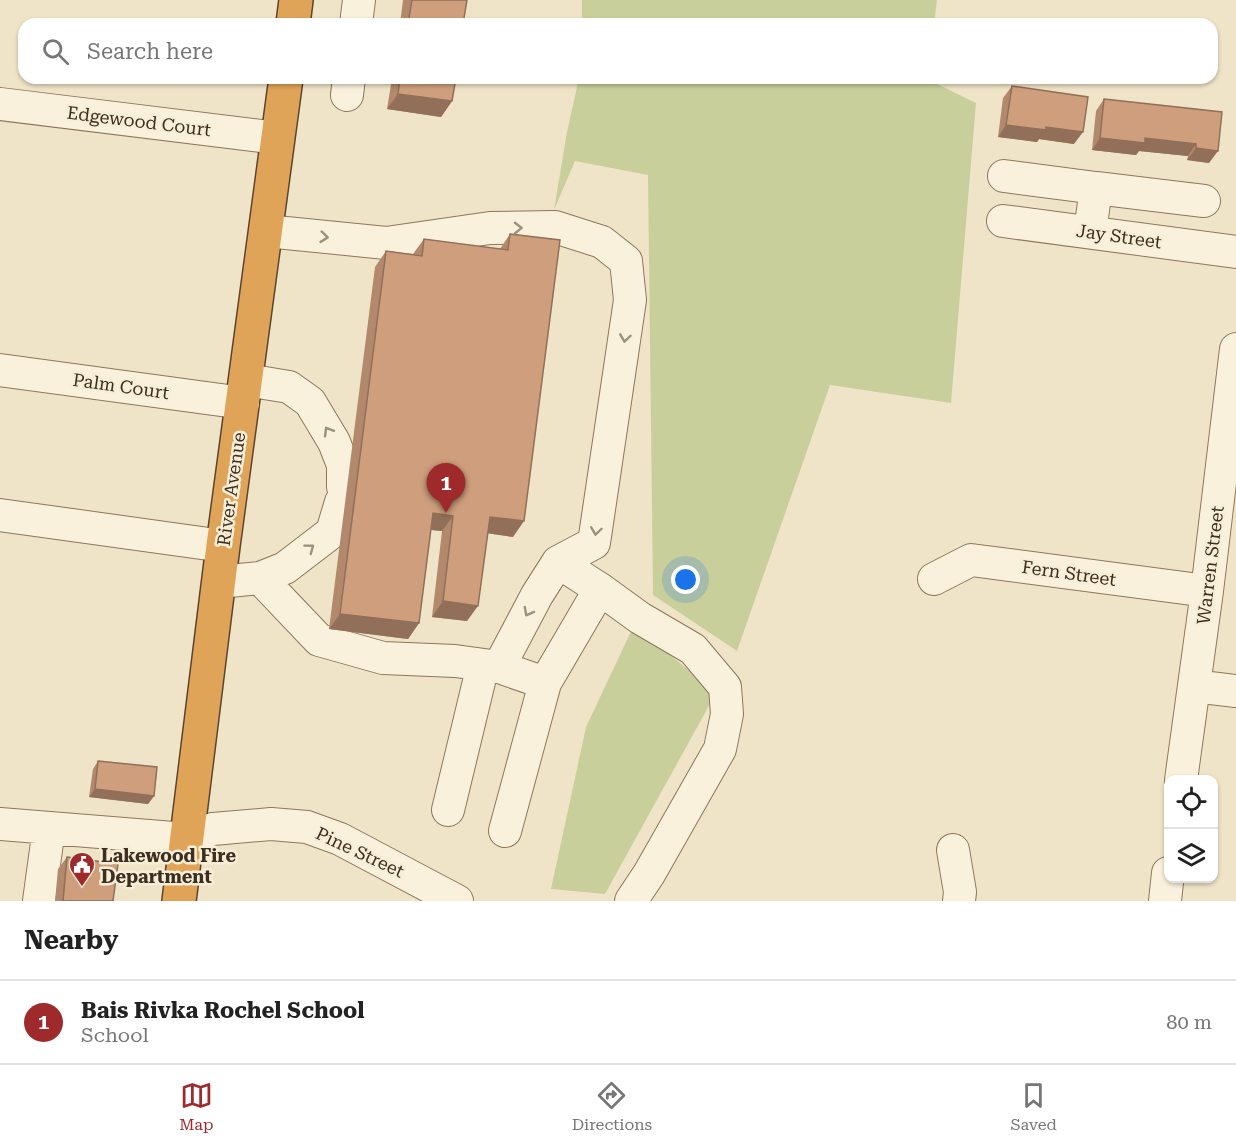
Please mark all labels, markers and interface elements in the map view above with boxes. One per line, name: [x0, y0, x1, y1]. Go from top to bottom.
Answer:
search box: [18, 18, 1218, 84]
icon: search: [39, 35, 72, 68]
text: Search here: [87, 39, 213, 64]
street label: Edgewood Court: [66, 102, 213, 140]
street label: Jay Street: [1075, 220, 1163, 252]
one-way arrow: [513, 221, 522, 234]
one-way arrow: [319, 230, 329, 242]
one-way arrow: [619, 333, 631, 342]
street label: Palm Court: [71, 369, 171, 403]
one-way arrow: [324, 427, 336, 437]
street label: River Avenue: [213, 431, 249, 547]
pin: 1: [426, 464, 466, 513]
street label: Warren Street: [1192, 504, 1228, 626]
one-way arrow: [591, 526, 603, 535]
one-way arrow: [303, 545, 314, 556]
street label: Fern Street: [1020, 556, 1118, 590]
your location: [671, 565, 700, 594]
one-way arrow: [524, 606, 535, 617]
map controls: [1164, 775, 1218, 883]
button: locate: [1164, 775, 1218, 829]
street label: Pine Street: [312, 822, 408, 882]
button: layers: [1164, 829, 1218, 883]
place label: Lakewood Fire Department: [101, 845, 236, 887]
public building icon: Lakewood Fire Department: [67, 850, 97, 888]
text: Nearby: [24, 925, 118, 955]
text: Bais Rivka Rochel School: [81, 998, 364, 1023]
text: 1: [38, 1010, 49, 1034]
text: 80 m: [1166, 1010, 1212, 1034]
text: School: [81, 1023, 149, 1047]
tab: Map: [179, 1079, 213, 1134]
tab: Directions: [572, 1079, 652, 1134]
tab: Saved: [1010, 1079, 1057, 1134]

